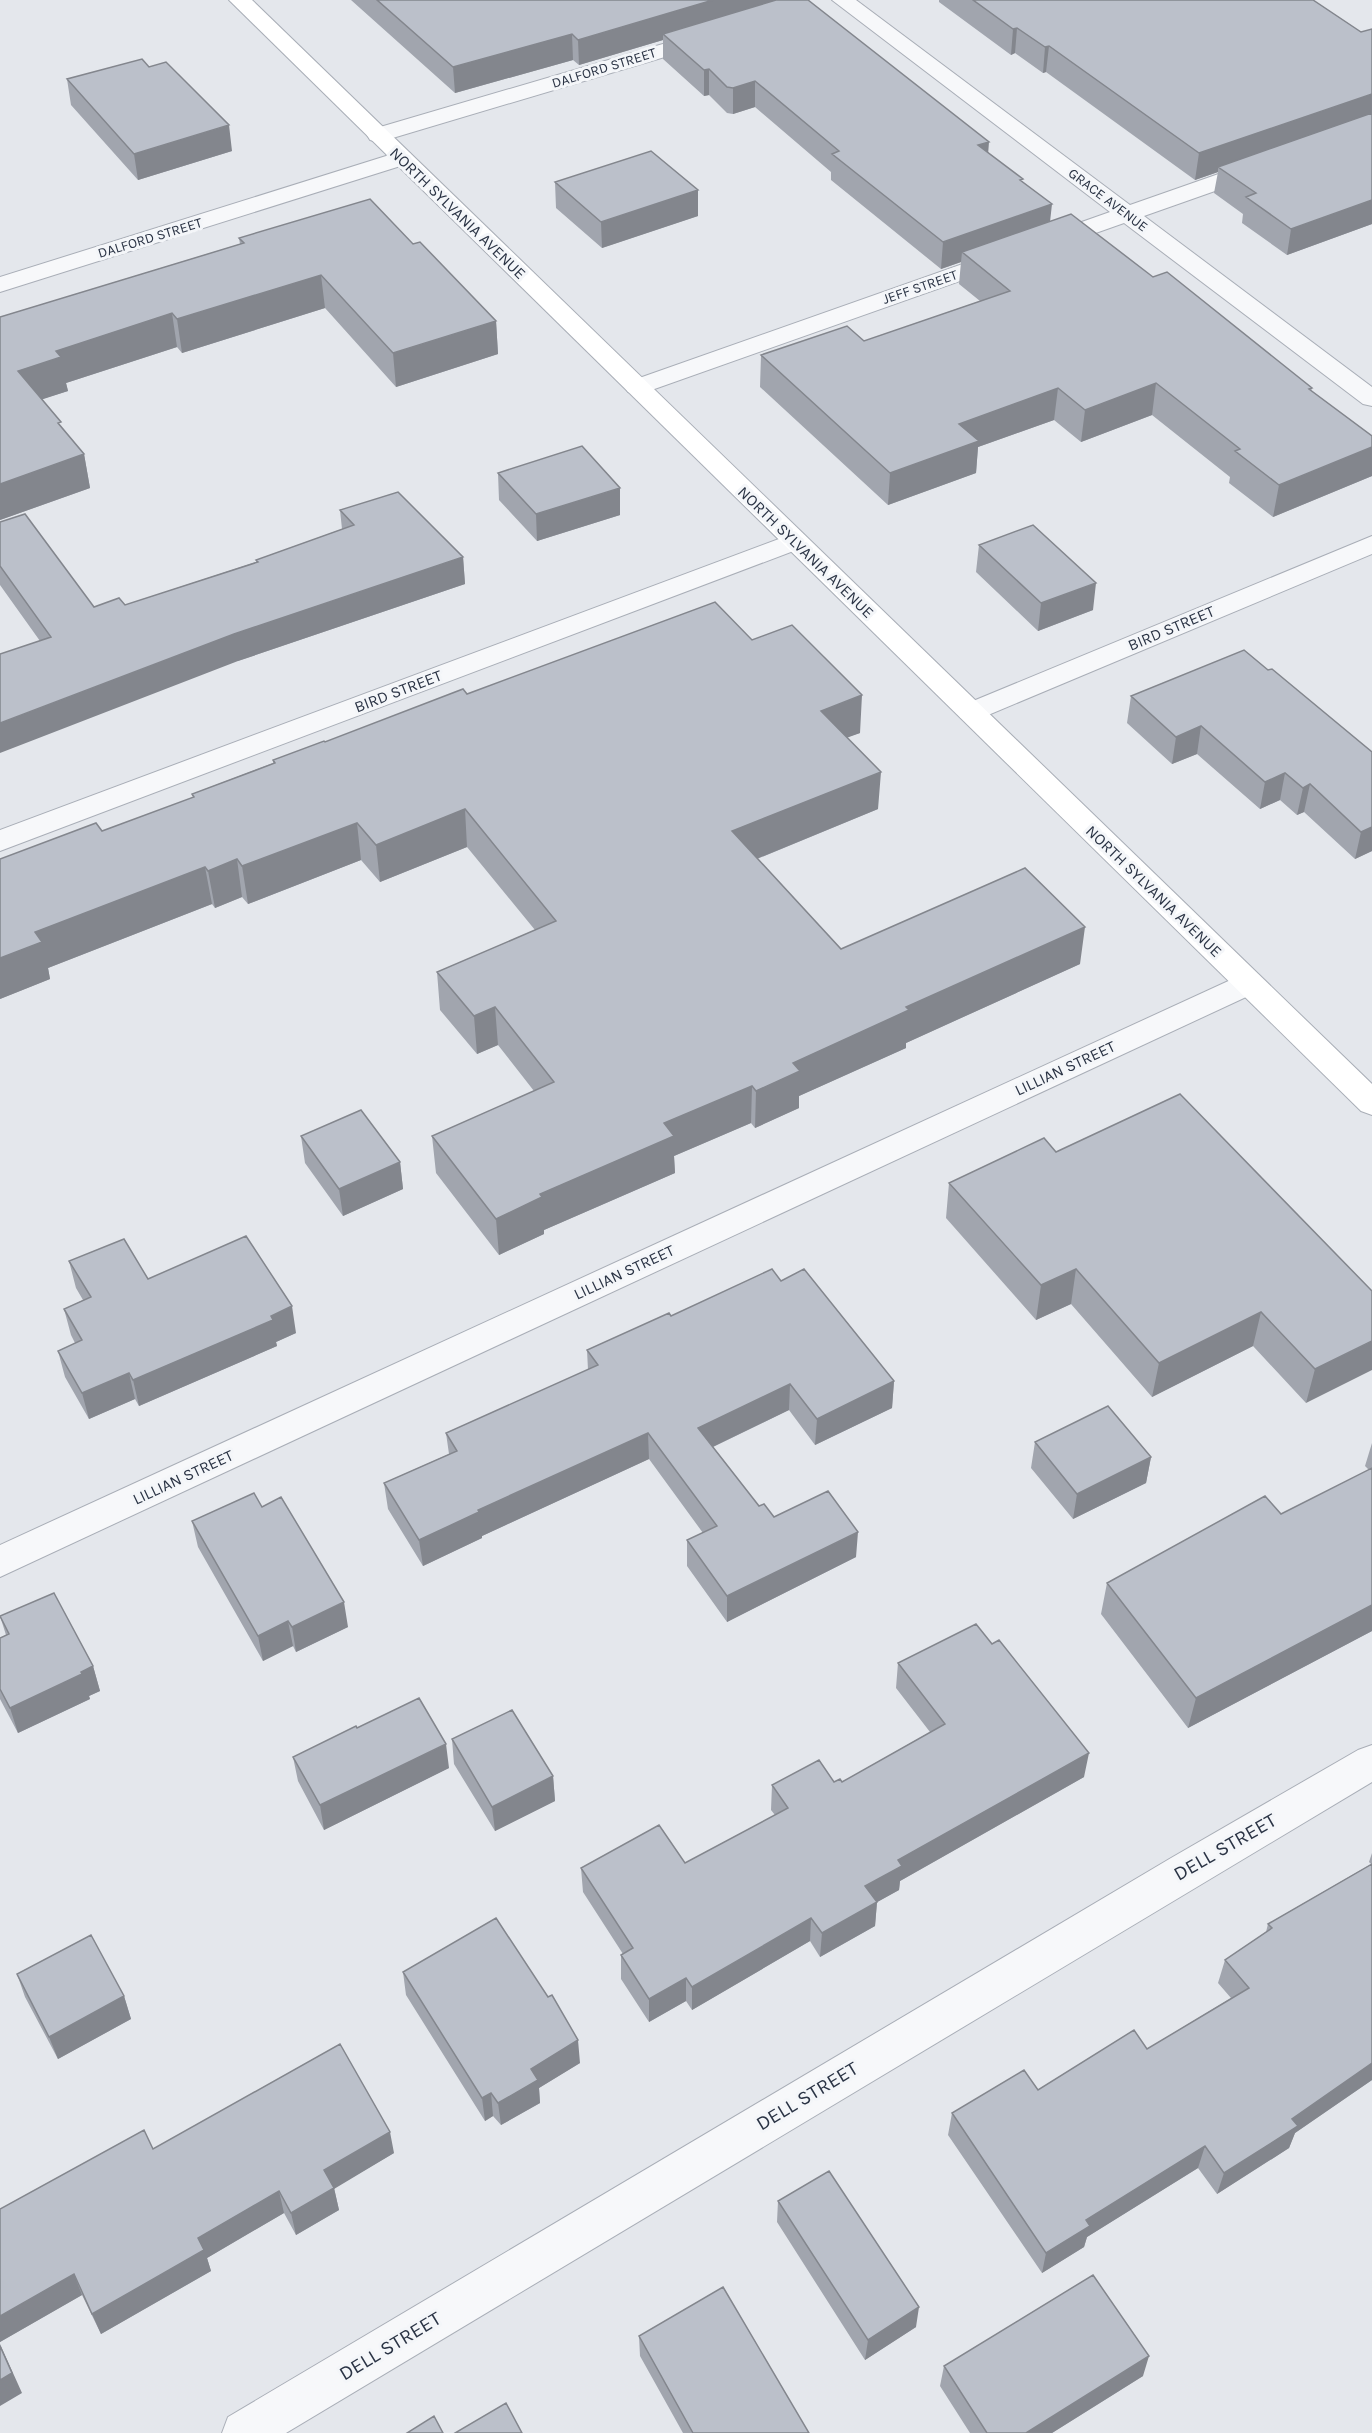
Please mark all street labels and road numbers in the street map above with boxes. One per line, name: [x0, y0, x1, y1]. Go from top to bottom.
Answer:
street label: DALFORD STREET: [550, 44, 658, 92]
street label: NORTH SYLVANIA AVENUE: [386, 143, 530, 283]
street label: GRACE AVENUE: [1065, 165, 1151, 235]
street label: DALFORD STREET: [96, 214, 204, 262]
street label: JEFF STREET: [880, 266, 960, 308]
street label: NORTH SYLVANIA AVENUE: [734, 482, 878, 622]
street label: BIRD STREET: [1125, 601, 1217, 655]
street label: BIRD STREET: [352, 666, 444, 716]
street label: NORTH SYLVANIA AVENUE: [1082, 821, 1226, 961]
street label: LILLIAN STREET: [1012, 1036, 1118, 1100]
street label: LILLIAN STREET: [571, 1240, 677, 1304]
street label: LILLIAN STREET: [130, 1445, 236, 1509]
street label: DELL STREET: [1170, 1808, 1280, 1886]
street label: DELL STREET: [752, 2057, 862, 2135]
street label: DELL STREET: [335, 2307, 445, 2385]

